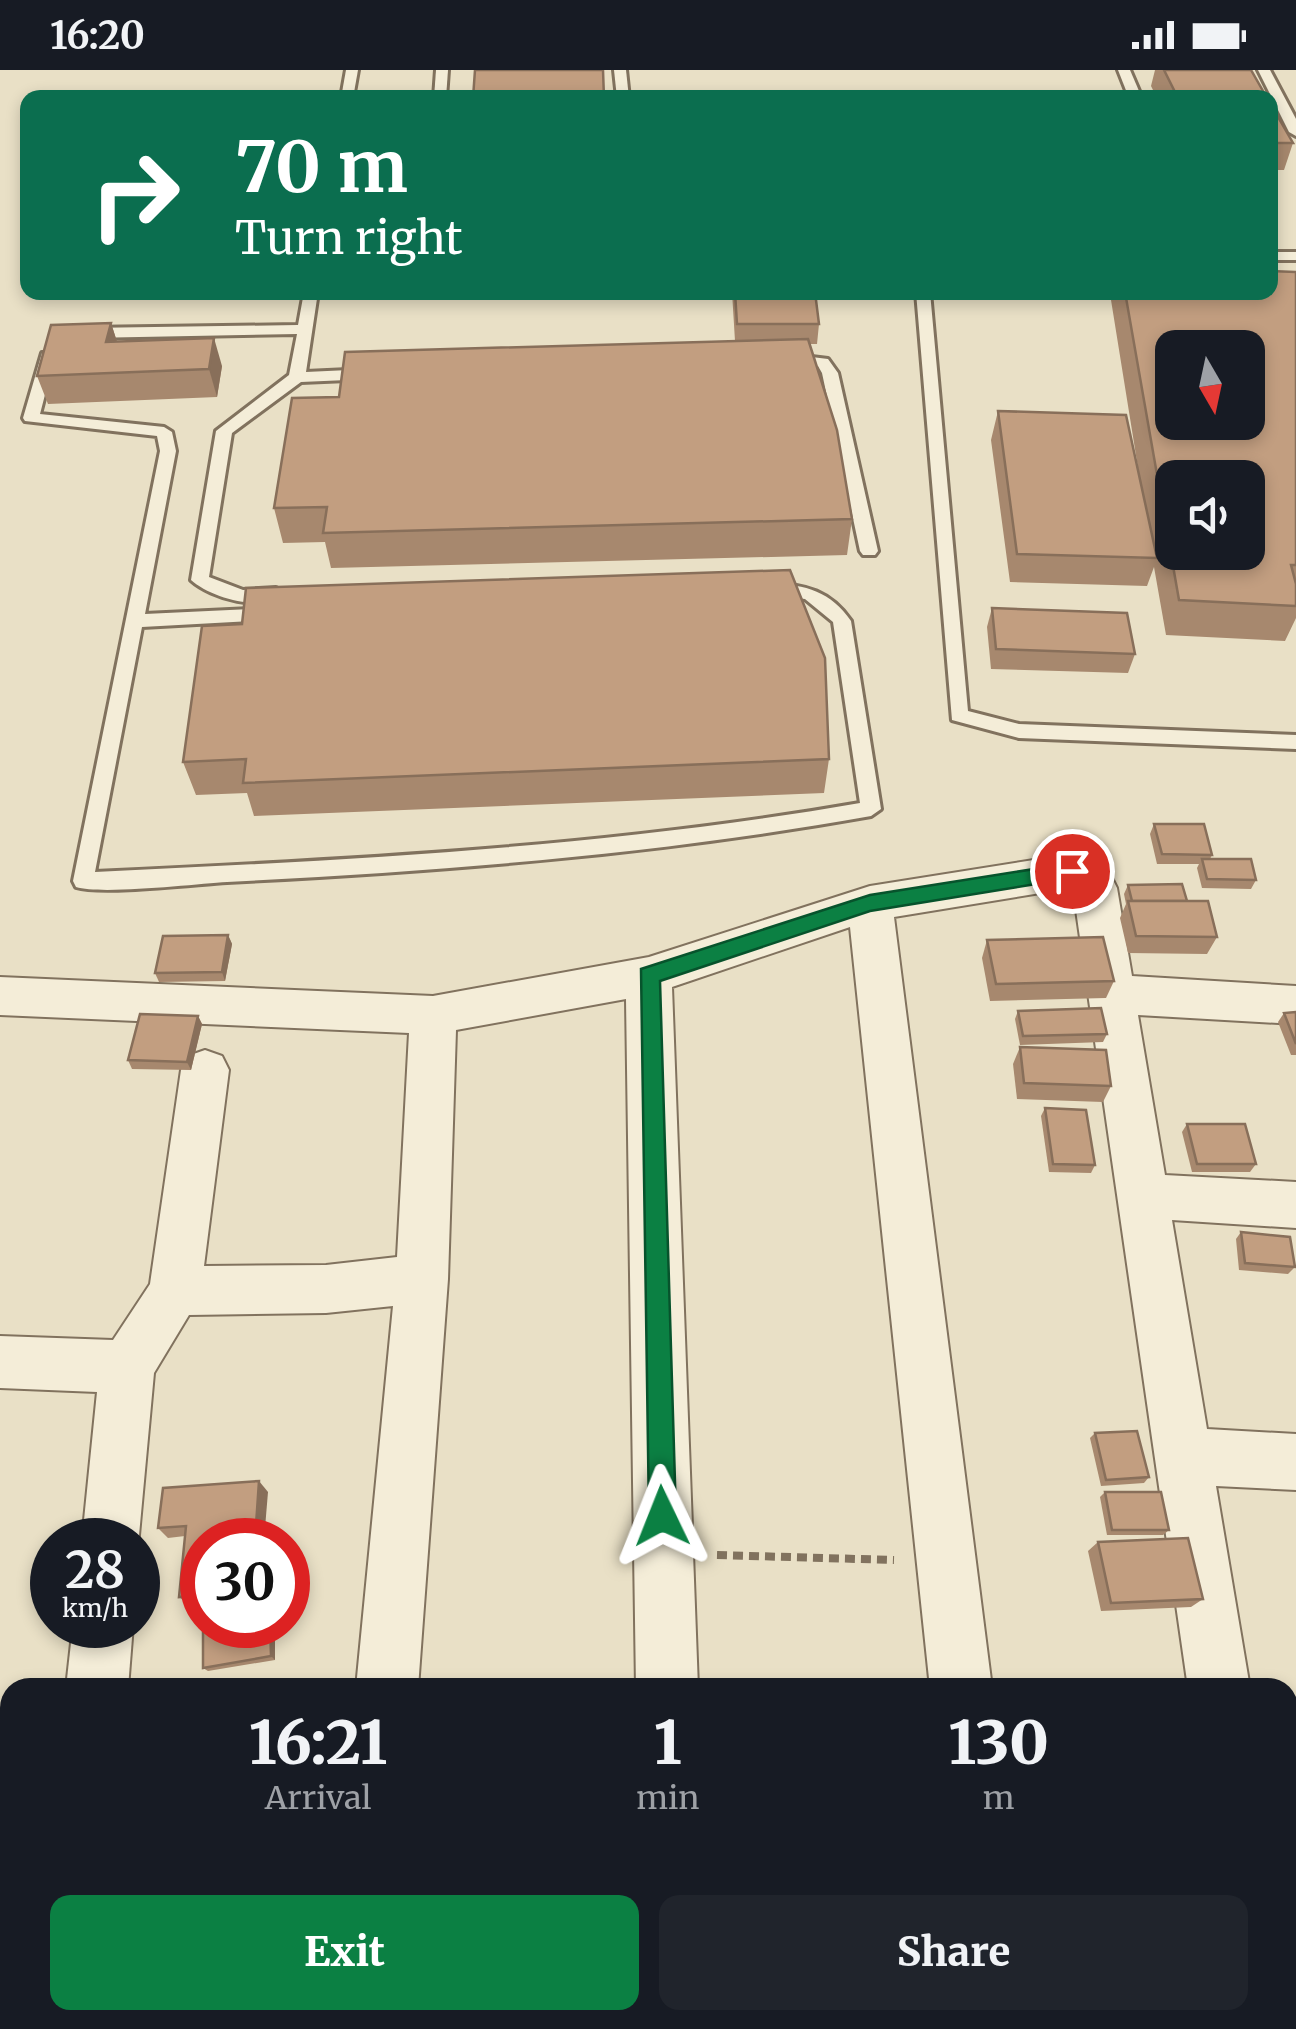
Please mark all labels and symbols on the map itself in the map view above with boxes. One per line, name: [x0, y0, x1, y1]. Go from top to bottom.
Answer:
north arrow: [1155, 330, 1265, 440]
pin: [1030, 829, 1115, 914]
position arrow: [610, 1464, 714, 1568]
speed limit sign: 30: [180, 1518, 310, 1648]

